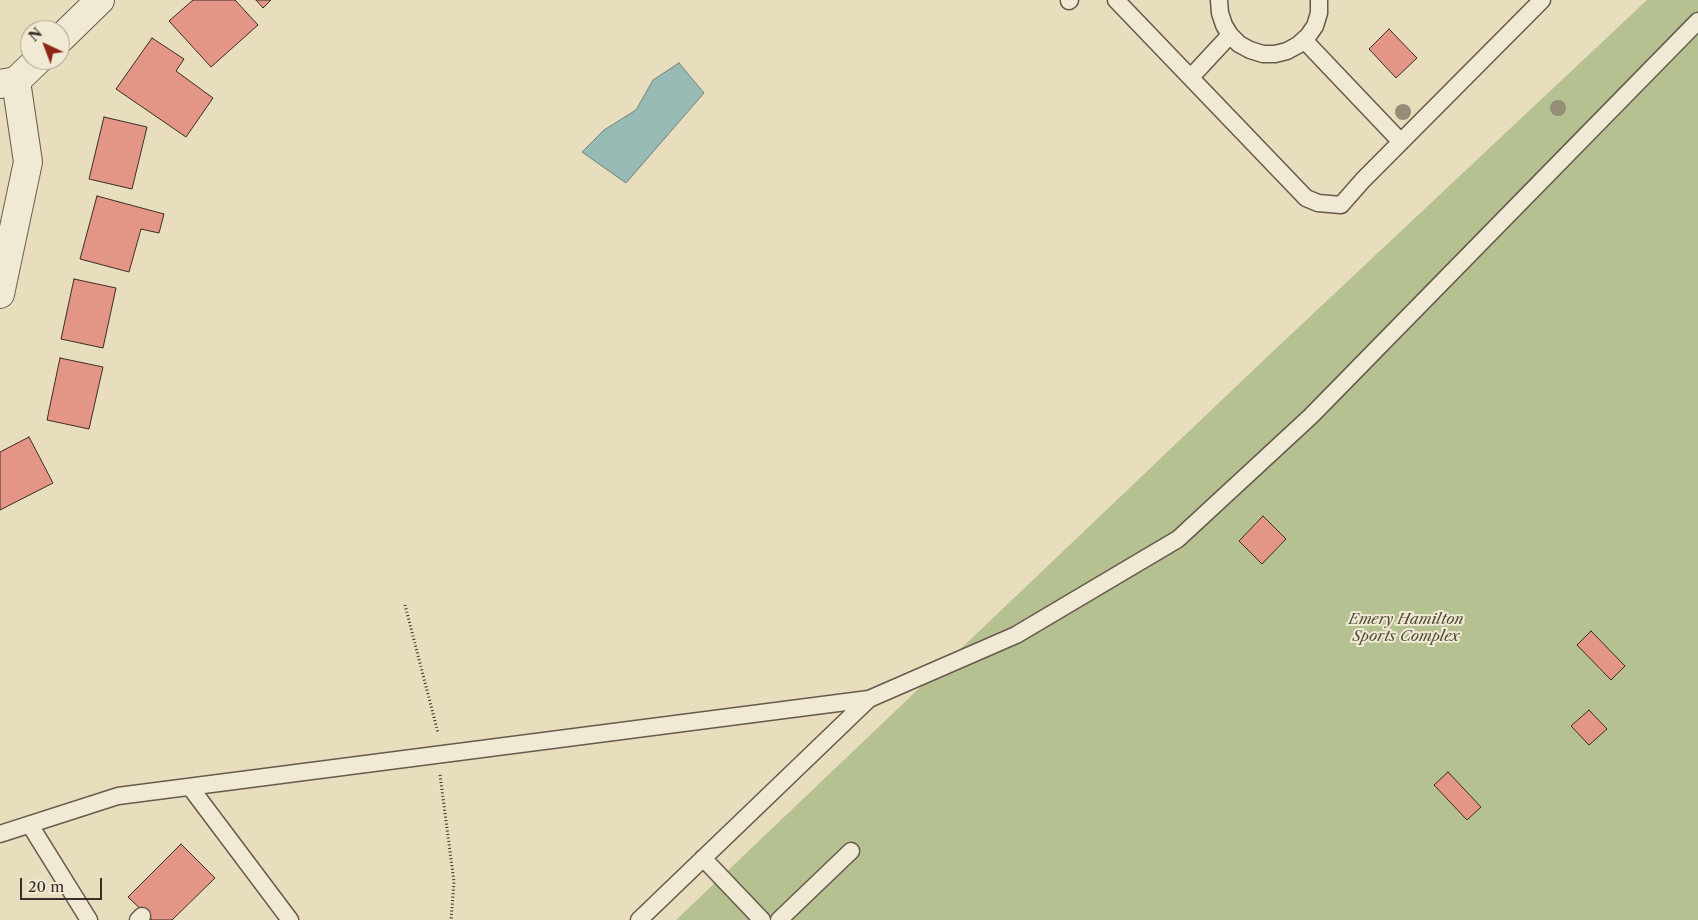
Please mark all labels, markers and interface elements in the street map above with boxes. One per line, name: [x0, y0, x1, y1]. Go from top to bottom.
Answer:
north arrow: [20, 20, 70, 70]
text: N: [25, 24, 46, 45]
park label: Emery Hamilton Sports Complex: [1348, 611, 1464, 646]
scale bar: [22, 868, 105, 900]
text: 20 m: [28, 877, 64, 896]

